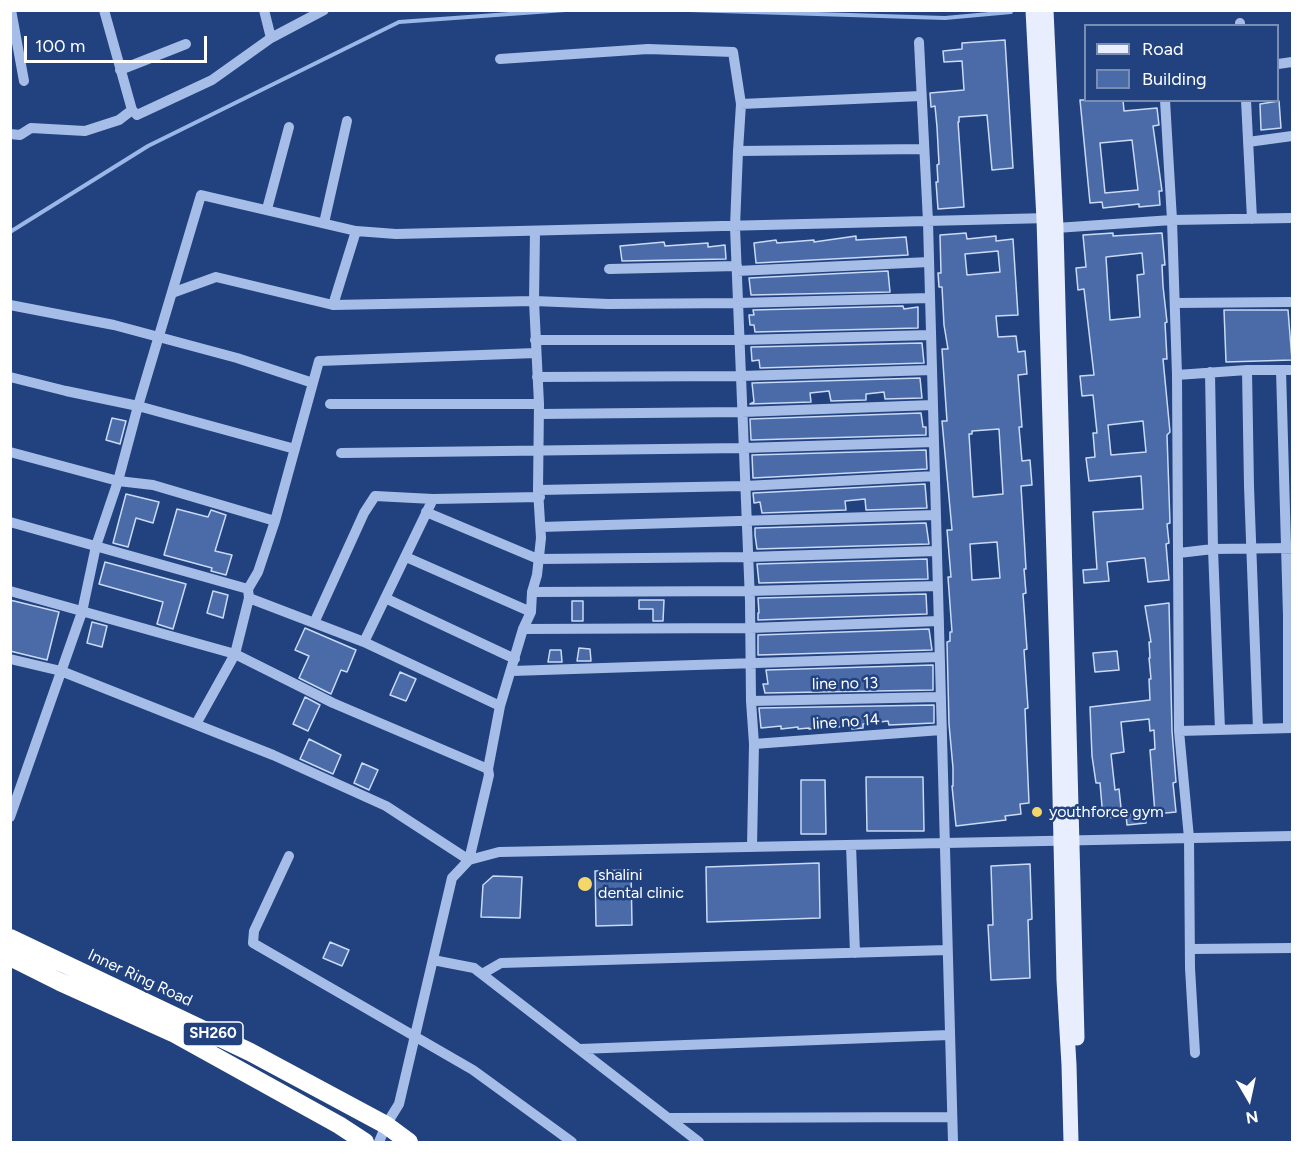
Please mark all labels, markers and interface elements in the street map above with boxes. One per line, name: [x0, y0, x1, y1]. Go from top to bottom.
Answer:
scale bar: [27, 24, 210, 62]
legend: [1084, 24, 1279, 102]
text: 100 m: [35, 35, 85, 57]
text: Road: [1142, 38, 1183, 60]
text: Building: [1142, 68, 1207, 90]
street label: line no 13: [812, 674, 878, 694]
street label: line no 14: [812, 710, 880, 734]
place label: youthforce gym: [1049, 802, 1164, 822]
marker: youthforce gym: [1030, 805, 1044, 819]
place label: shalini dental clinic: [598, 865, 684, 903]
marker: shalini dental clinic: [576, 875, 594, 893]
street label: Inner Ring Road: [85, 945, 195, 1011]
road number: SH260: [183, 1022, 243, 1046]
north arrow: [1219, 1069, 1279, 1129]
text: N: [1244, 1107, 1259, 1128]

